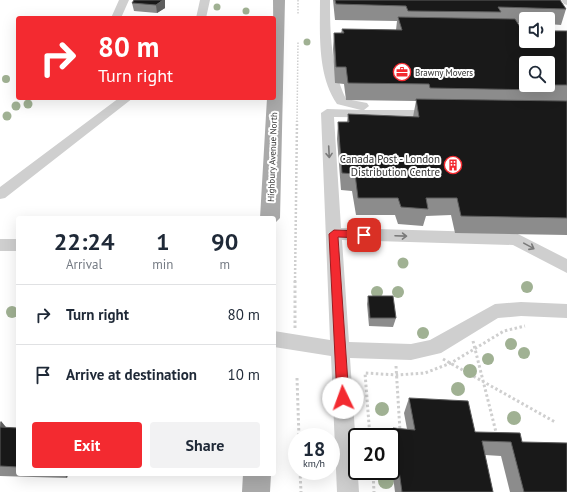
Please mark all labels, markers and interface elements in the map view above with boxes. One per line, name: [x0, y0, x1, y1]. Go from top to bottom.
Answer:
map controls: [519, 12, 555, 92]
button: sound: [519, 12, 555, 48]
text: 80 m: [98, 28, 159, 65]
icon: right: [32, 32, 84, 84]
button: search: [519, 56, 555, 92]
office icon: Brawny Movers: [392, 62, 412, 82]
text: Turn right: [98, 64, 173, 87]
place label: Brawny Movers: [415, 67, 473, 78]
street label: Highbury Avenue North: [265, 112, 279, 202]
one-way arrow: [326, 145, 333, 158]
place label: Canada Post - London Distribution Centre: [340, 152, 440, 179]
building icon: Canada Post - London Distribution Centre: [443, 155, 463, 175]
pin: [347, 218, 381, 252]
icon: arrive: [353, 224, 375, 246]
text: 22:24: [54, 226, 115, 257]
text: 1: [156, 226, 170, 257]
text: 90: [211, 226, 238, 257]
one-way arrow: [394, 232, 407, 239]
one-way arrow: [523, 243, 535, 251]
text: Arrival: [66, 256, 102, 273]
text: min: [152, 256, 173, 273]
text: m: [219, 256, 230, 273]
icon: right: [32, 304, 54, 326]
text: Turn right: [66, 305, 129, 324]
text: 80 m: [227, 305, 260, 324]
icon: arrive: [32, 364, 54, 386]
text: Arrive at destination: [66, 365, 197, 384]
text: 10 m: [227, 365, 260, 384]
position arrow: [322, 377, 364, 419]
button: Exit: [32, 422, 142, 468]
button: Share: [150, 422, 260, 468]
speed limit sign: 20: [348, 428, 400, 480]
text: 18: [303, 436, 325, 462]
text: km/h: [303, 457, 325, 470]

